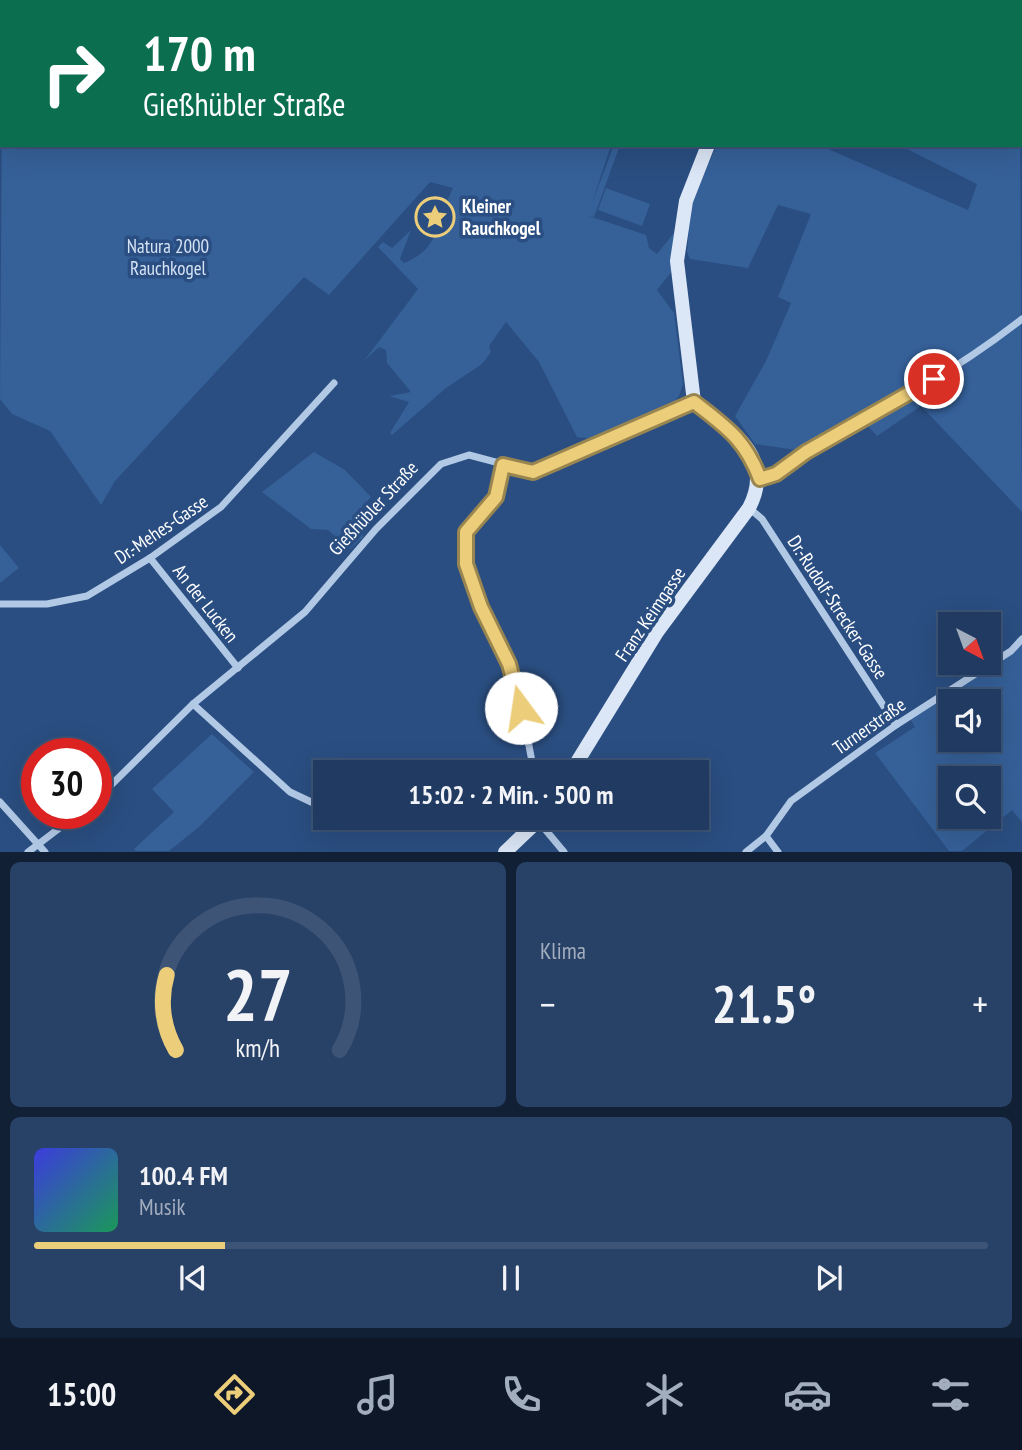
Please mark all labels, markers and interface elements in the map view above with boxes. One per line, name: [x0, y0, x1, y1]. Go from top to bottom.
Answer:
text: 170 m: [143, 21, 256, 85]
icon: right: [28, 28, 119, 119]
text: Gießhübler Straße: [143, 83, 346, 125]
place label: Kleiner Rauchkogel: [462, 194, 541, 240]
place icon: Kleiner Rauchkogel: [414, 196, 456, 238]
park label: Natura 2000 Rauchkogel: [127, 234, 209, 280]
pin: [904, 349, 964, 409]
icon: arrive: [915, 360, 953, 398]
street label: Gießhübler Straße: [323, 456, 423, 560]
street label: Dr.-Mehes-Gasse: [110, 489, 212, 569]
street label: Dr.-Rudolf-Strecker-Gasse: [783, 531, 893, 683]
street label: An der Lucken: [168, 559, 244, 647]
street label: Franz Keimgasse: [610, 562, 690, 666]
north arrow: [938, 612, 1001, 676]
map controls: [938, 612, 1001, 829]
position arrow: [484, 671, 558, 745]
button: sound: [938, 689, 1001, 752]
street label: Turnerstraße: [828, 692, 910, 760]
speed limit sign: 30: [21, 738, 112, 829]
button: search: [938, 766, 1001, 829]
text: 15:02 · 2 Min. · 500 m: [409, 778, 613, 811]
text: Klima: [540, 936, 586, 965]
text: 27: [223, 947, 293, 1041]
text: 21.5°: [712, 970, 816, 1037]
text: −: [540, 979, 556, 1028]
text: +: [972, 979, 988, 1028]
text: km/h: [236, 1032, 280, 1064]
text: 100.4 FM: [139, 1159, 228, 1192]
text: Musik: [139, 1192, 185, 1221]
icon: previous: [174, 1259, 212, 1297]
icon: pause: [492, 1259, 530, 1297]
icon: next: [810, 1259, 848, 1297]
icon: directions: [210, 1370, 259, 1419]
icon: music: [353, 1370, 402, 1419]
icon: phone: [497, 1370, 546, 1419]
icon: climate: [640, 1370, 689, 1419]
icon: car: [783, 1370, 832, 1419]
icon: filters: [926, 1370, 975, 1419]
text: 15:00: [47, 1373, 116, 1415]

